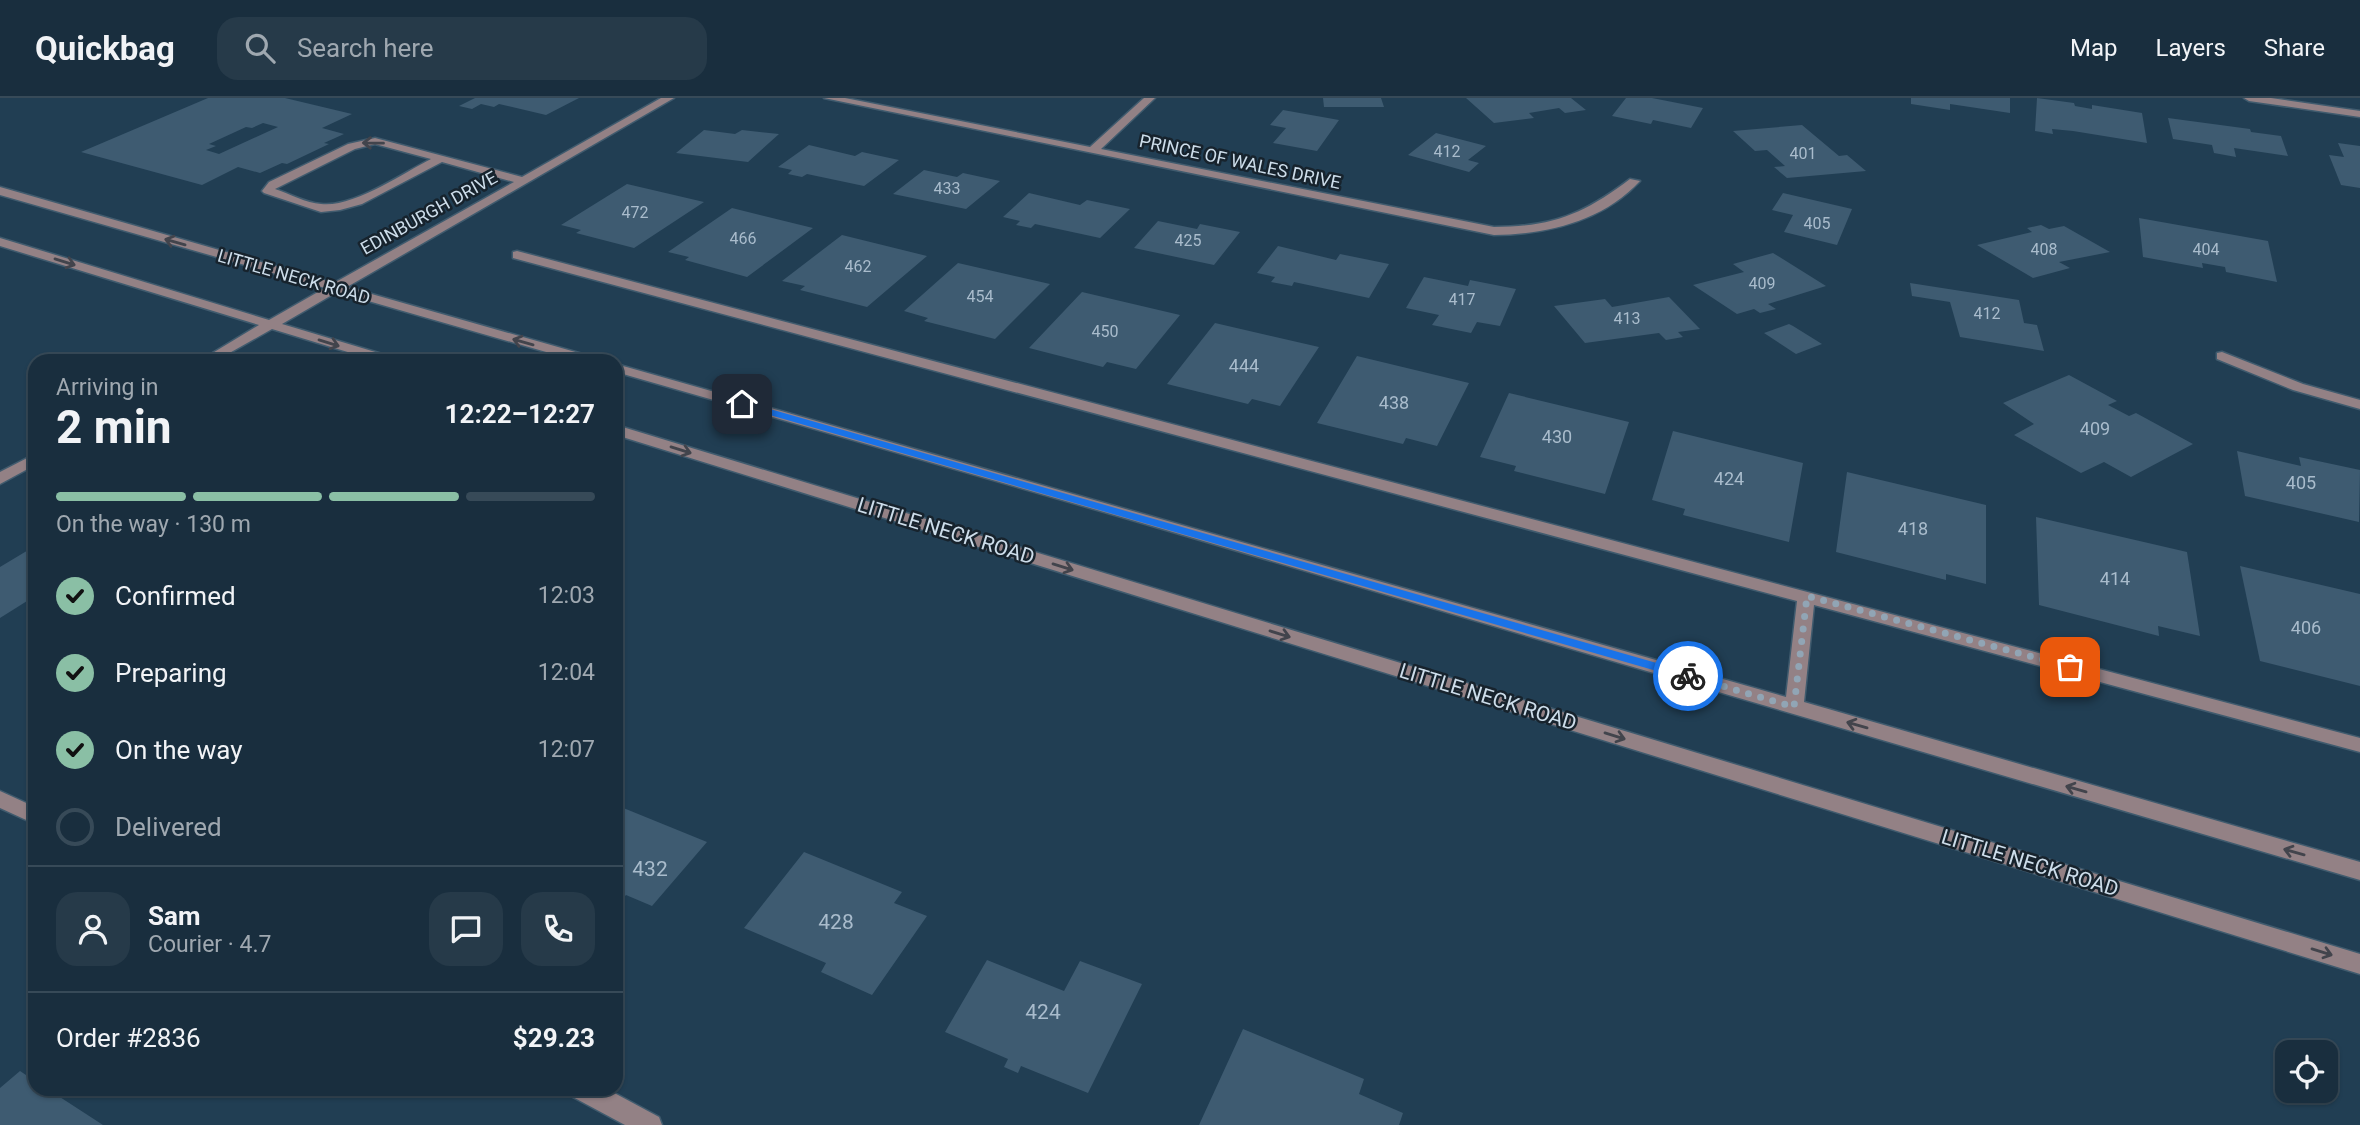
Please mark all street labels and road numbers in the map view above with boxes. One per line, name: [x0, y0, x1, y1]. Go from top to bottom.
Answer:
street label: PRINCE OF WALES DRIVE: [1138, 130, 1343, 193]
street label: EDINBURGH DRIVE: [357, 166, 501, 259]
street label: LITTLE NECK ROAD: [215, 245, 373, 308]
street label: LITTLE NECK ROAD: [854, 493, 1038, 569]
street label: LITTLE NECK ROAD: [1396, 659, 1580, 735]
street label: LITTLE NECK ROAD: [1938, 825, 2122, 901]

